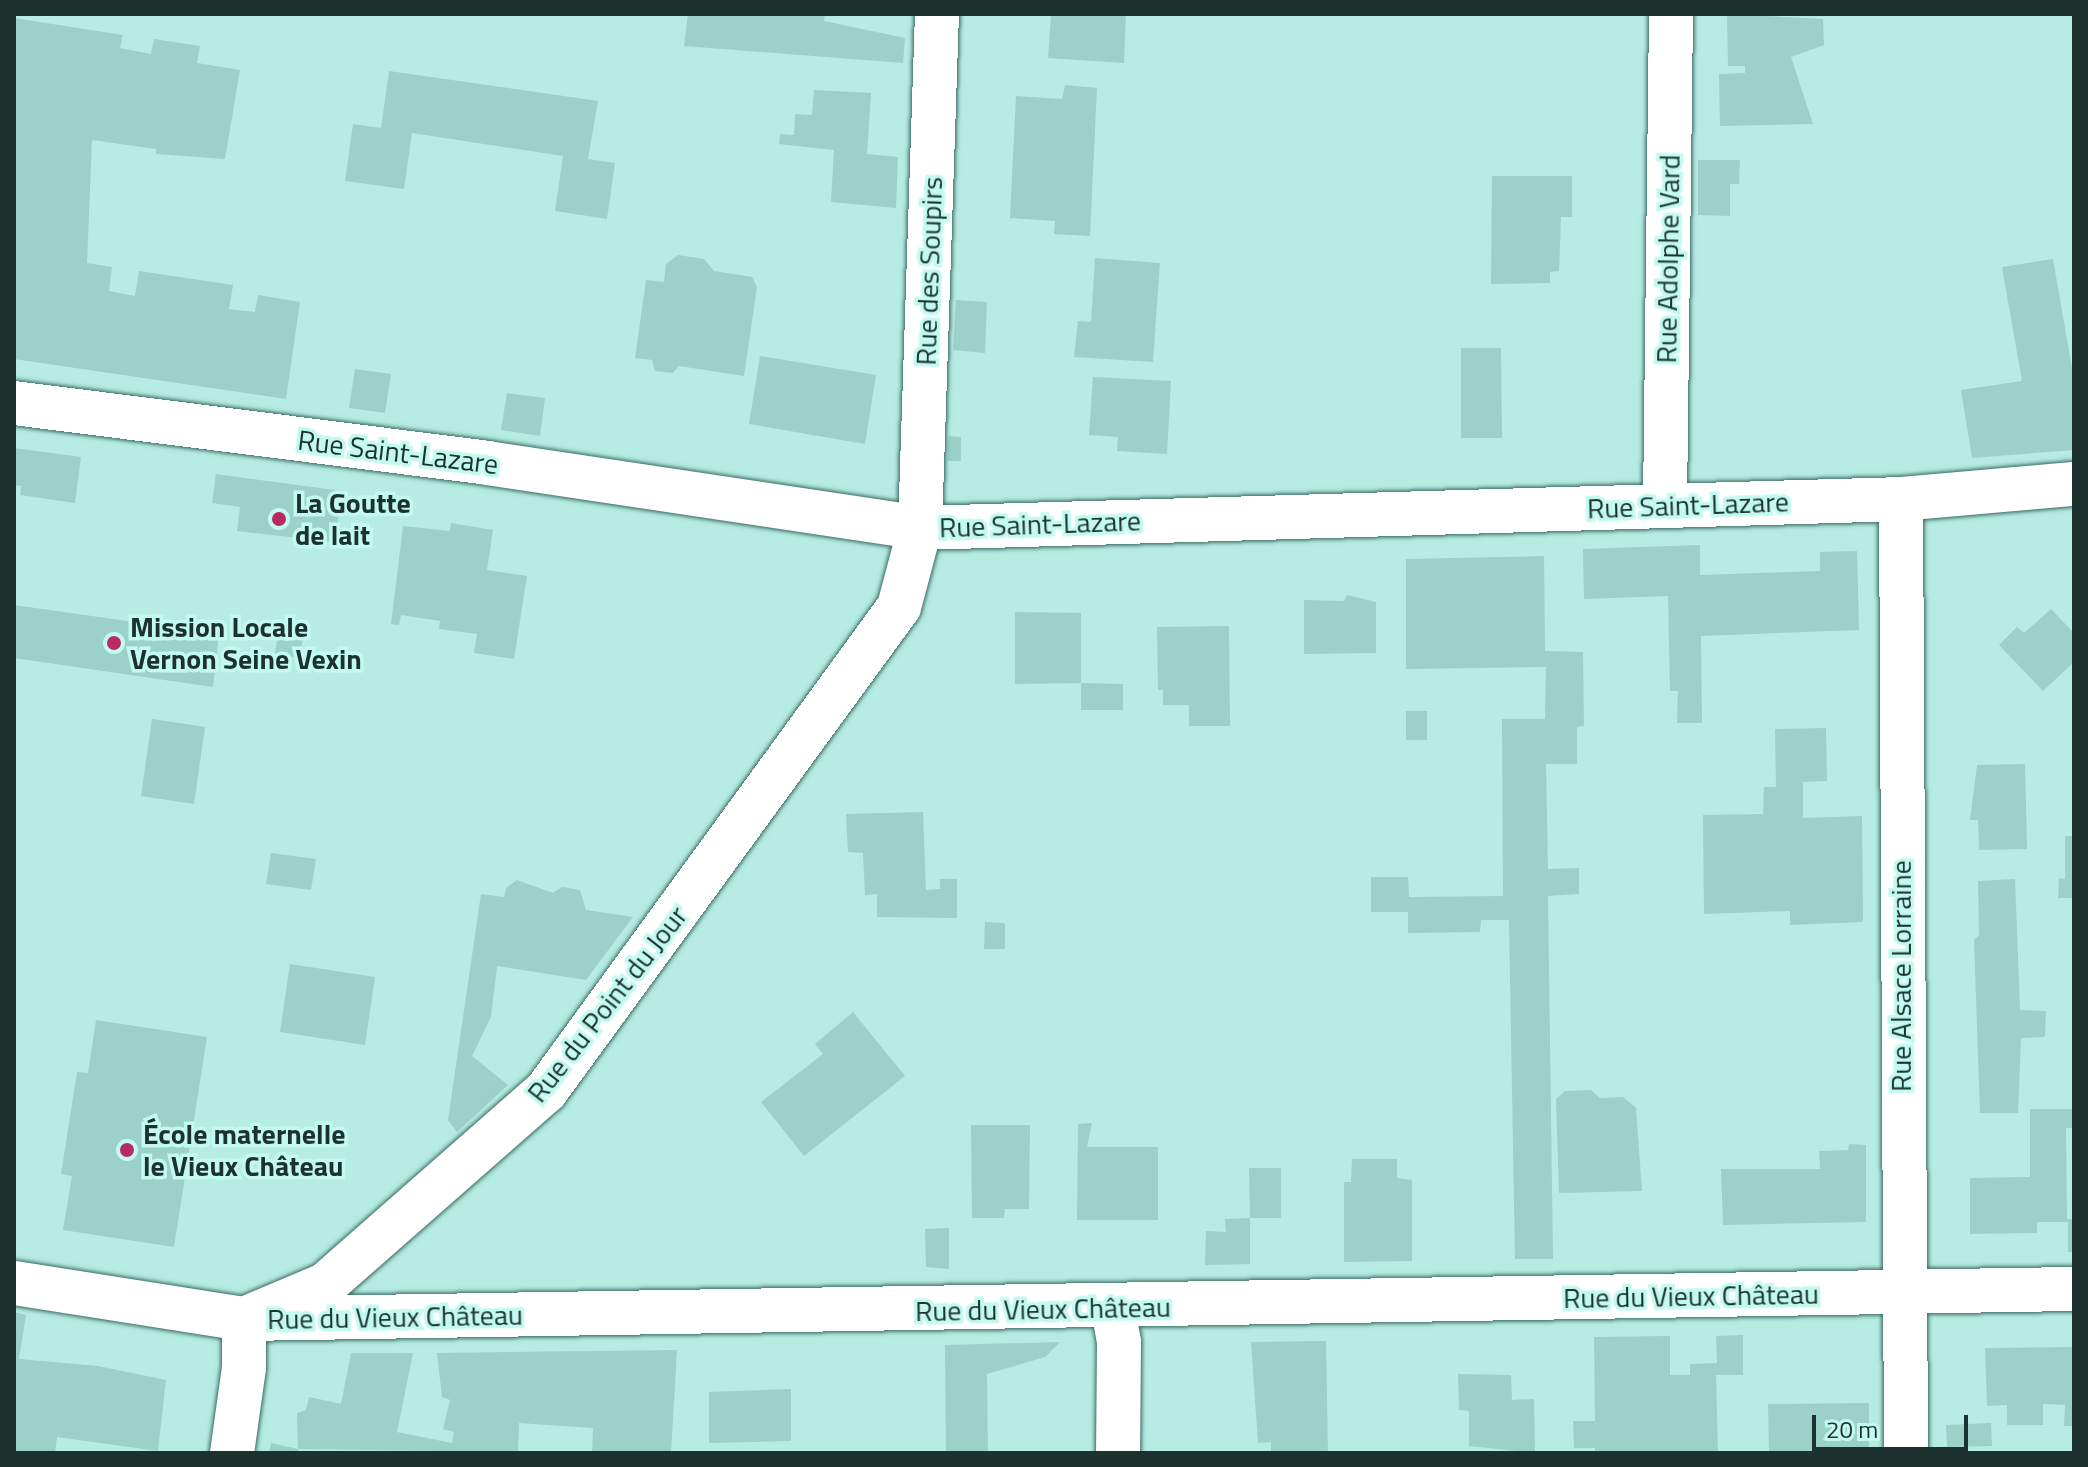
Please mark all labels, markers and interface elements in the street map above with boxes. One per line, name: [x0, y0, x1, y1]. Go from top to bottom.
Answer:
street label: Rue Adolphe Vard: [1649, 154, 1687, 364]
street label: Rue des Soupirs: [909, 176, 949, 366]
street label: Rue Saint-Lazare: [296, 423, 500, 481]
street label: Rue Saint-Lazare: [1587, 485, 1789, 525]
place label: La Goutte de lait: [295, 486, 411, 552]
street label: Rue Saint-Lazare: [939, 504, 1141, 544]
marker: La Goutte de lait: [270, 510, 288, 528]
place label: Mission Locale Vernon Seine Vexin: [130, 610, 362, 676]
marker: Mission Locale Vernon Seine Vexin: [105, 634, 123, 652]
street label: Rue Alsace Lorraine: [1884, 860, 1918, 1092]
street label: Rue du Point du Jour: [520, 899, 694, 1109]
place label: École maternelle le Vieux Château: [143, 1117, 345, 1183]
marker: École maternelle le Vieux Château: [118, 1141, 136, 1159]
street label: Rue du Vieux Château: [1563, 1277, 1819, 1315]
street label: Rue du Vieux Château: [915, 1290, 1171, 1328]
street label: Rue du Vieux Château: [267, 1298, 523, 1336]
scale bar: [1816, 1399, 1972, 1449]
text: 20 m: [1826, 1411, 1878, 1447]

